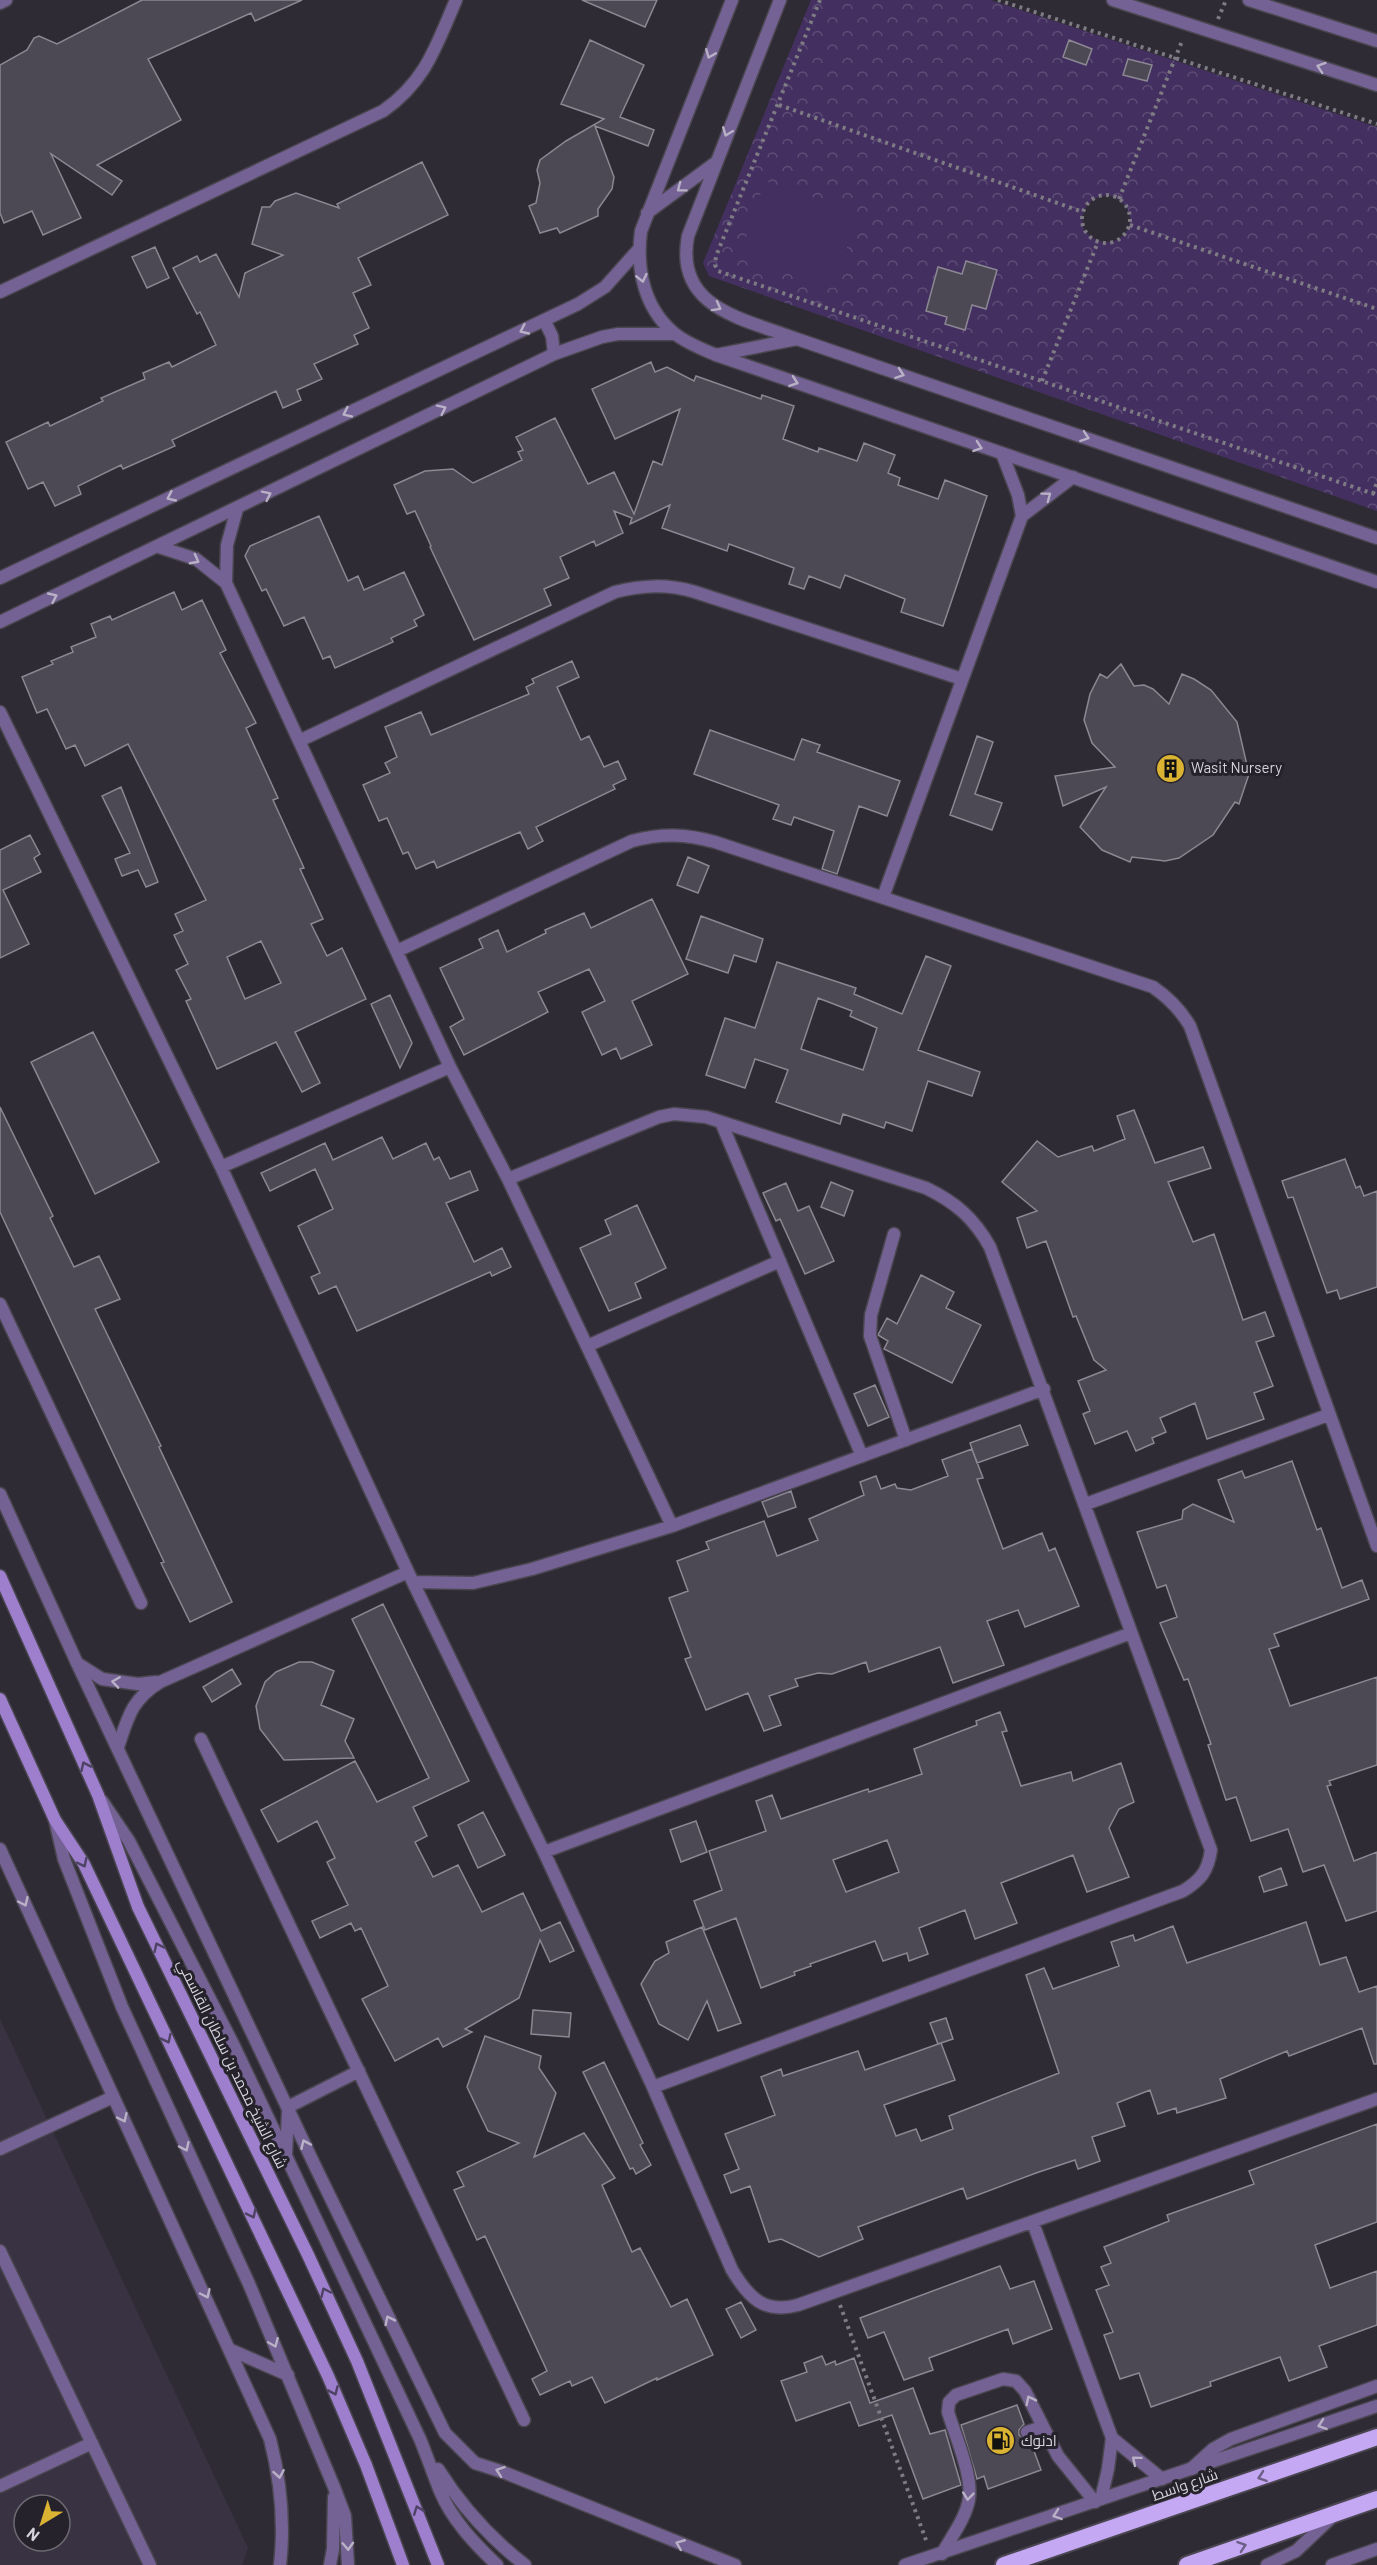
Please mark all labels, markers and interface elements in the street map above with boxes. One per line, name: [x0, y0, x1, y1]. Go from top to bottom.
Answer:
one-way arrow: [705, 48, 717, 59]
one-way arrow: [1316, 62, 1327, 74]
one-way arrow: [722, 126, 734, 137]
one-way arrow: [677, 180, 688, 191]
one-way arrow: [635, 272, 648, 282]
one-way arrow: [711, 300, 721, 311]
one-way arrow: [519, 322, 530, 334]
one-way arrow: [894, 367, 905, 380]
one-way arrow: [788, 375, 799, 388]
one-way arrow: [435, 404, 446, 416]
one-way arrow: [343, 406, 354, 418]
one-way arrow: [1079, 430, 1090, 443]
one-way arrow: [972, 439, 983, 452]
one-way arrow: [167, 489, 178, 501]
one-way arrow: [260, 490, 271, 502]
one-way arrow: [1041, 492, 1052, 503]
one-way arrow: [189, 553, 200, 564]
one-way arrow: [46, 592, 57, 604]
building icon: Wasit Nursery: [1154, 752, 1186, 784]
place label: Wasit Nursery: [1191, 758, 1282, 776]
one-way arrow: [112, 1676, 121, 1688]
one-way arrow: [80, 1761, 92, 1772]
one-way arrow: [76, 1857, 87, 1867]
one-way arrow: [17, 1896, 29, 1907]
one-way arrow: [153, 1942, 165, 1953]
street label: شارع الشيخ محمد بن سلطان القاسمي: [171, 1956, 292, 2173]
one-way arrow: [160, 2032, 172, 2043]
one-way arrow: [116, 2111, 128, 2122]
one-way arrow: [300, 2139, 312, 2150]
one-way arrow: [178, 2140, 190, 2151]
one-way arrow: [245, 2208, 257, 2219]
one-way arrow: [198, 2288, 210, 2299]
one-way arrow: [321, 2288, 333, 2299]
one-way arrow: [384, 2315, 396, 2326]
one-way arrow: [267, 2337, 279, 2348]
one-way arrow: [327, 2385, 339, 2396]
one-way arrow: [1025, 2396, 1037, 2407]
one-way arrow: [1317, 2418, 1328, 2431]
fuel station icon: ادنوك: [984, 2425, 1016, 2457]
place label: ادنوك: [1021, 2431, 1057, 2450]
one-way arrow: [1132, 2456, 1143, 2467]
street label: شارع واسط: [1149, 2464, 1221, 2507]
one-way arrow: [495, 2466, 505, 2479]
one-way arrow: [1257, 2469, 1268, 2482]
one-way arrow: [272, 2470, 284, 2479]
one-way arrow: [962, 2492, 975, 2501]
north arrow: [12, 2493, 72, 2553]
one-way arrow: [412, 2506, 425, 2516]
one-way arrow: [1052, 2507, 1063, 2520]
text: N: [22, 2524, 42, 2546]
one-way arrow: [676, 2539, 687, 2551]
one-way arrow: [341, 2541, 354, 2550]
one-way arrow: [1236, 2541, 1247, 2553]

